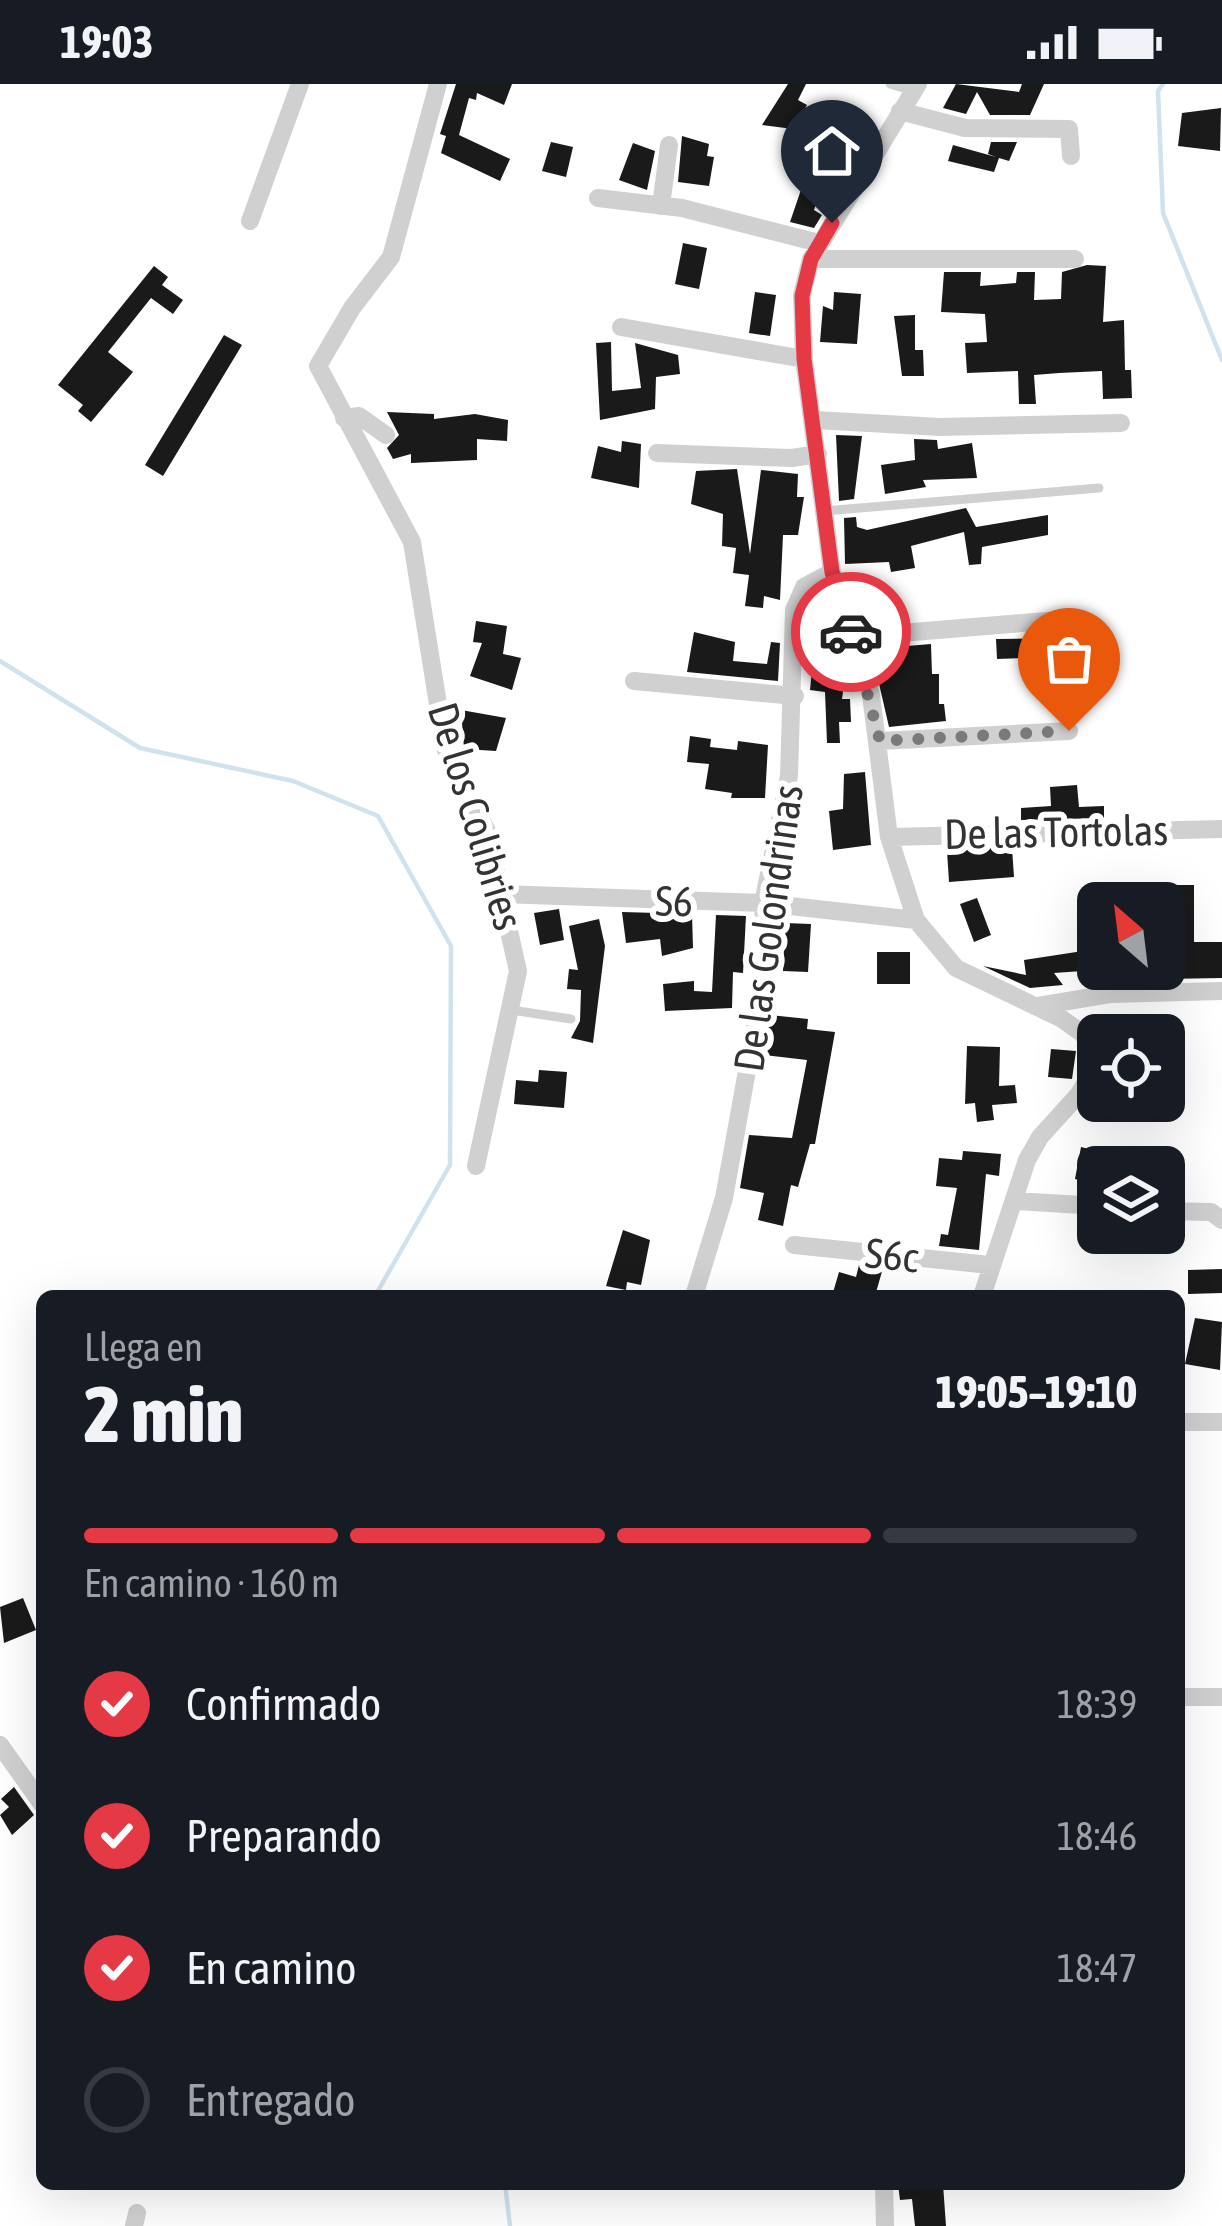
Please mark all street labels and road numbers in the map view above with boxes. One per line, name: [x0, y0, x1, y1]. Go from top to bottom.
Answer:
street label: De los Colibries: [419, 697, 533, 935]
street label: De las Golondrinas: [724, 782, 812, 1074]
street label: De las Tortolas: [944, 806, 1168, 858]
street label: S6: [655, 877, 693, 925]
street label: S6c: [863, 1228, 921, 1282]

